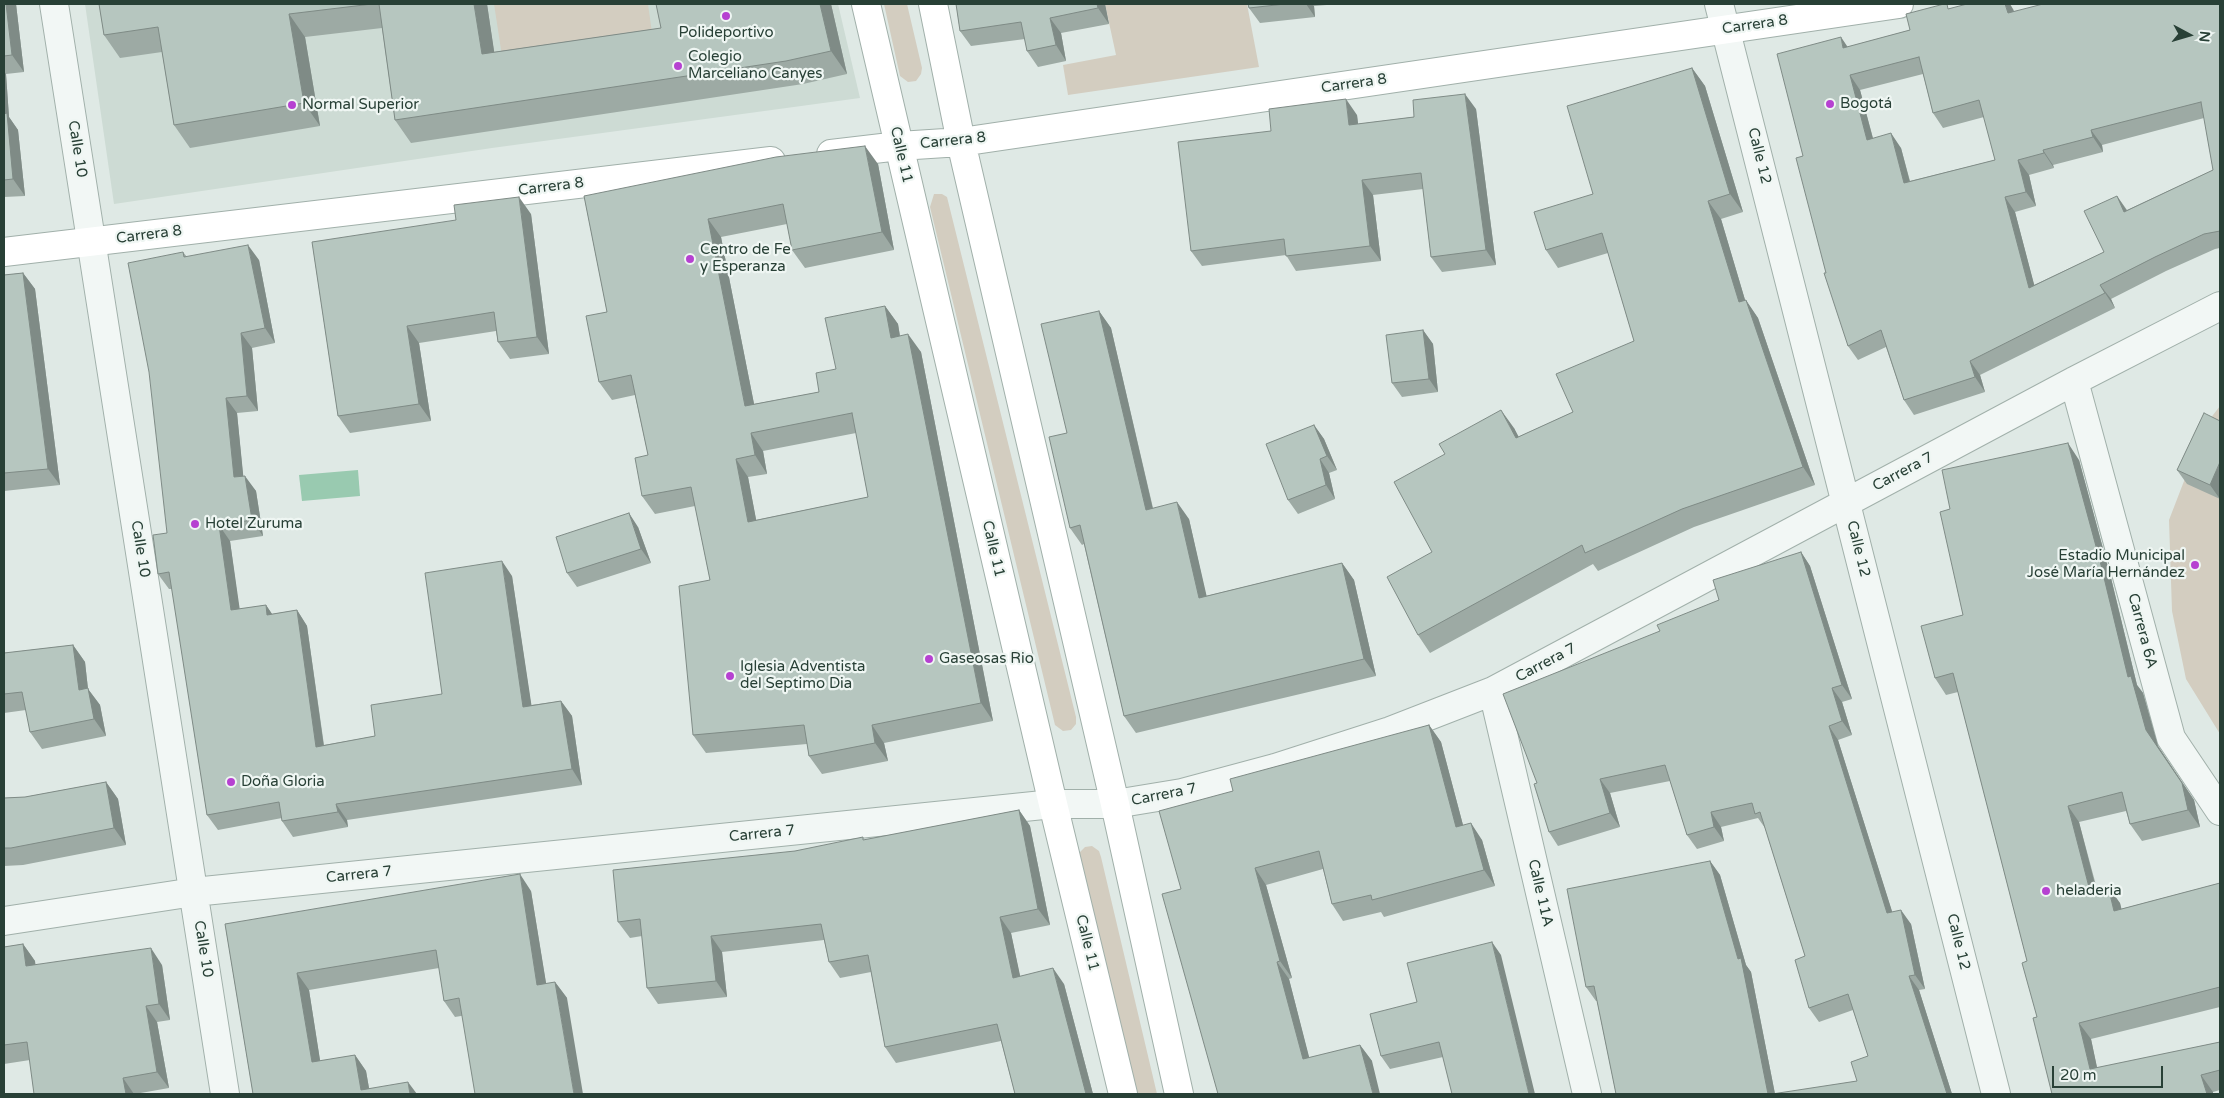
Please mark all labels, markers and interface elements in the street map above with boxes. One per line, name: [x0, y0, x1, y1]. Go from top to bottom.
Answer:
marker: Polideportivo: [720, 10, 732, 22]
north arrow: [2164, 10, 2214, 60]
street label: Carrera 8: [1721, 11, 1789, 39]
place label: Polideportivo: [678, 24, 774, 42]
text: N: [2195, 30, 2213, 43]
place label: Colegio Marceliano Canyes: [688, 48, 822, 83]
marker: Colegio Marceliano Canyes: [672, 60, 684, 72]
street label: Carrera 8: [1320, 70, 1388, 98]
place label: Bogotá: [1840, 95, 1892, 113]
place label: Normal Superior: [302, 96, 419, 114]
marker: Bogotá: [1824, 98, 1836, 110]
marker: Normal Superior: [286, 99, 298, 111]
street label: Calle 10: [64, 119, 90, 179]
street label: Calle 11: [886, 125, 916, 185]
street label: Calle 12: [1743, 126, 1775, 186]
street label: Carrera 8: [919, 129, 987, 153]
street label: Carrera 8: [517, 174, 585, 200]
street label: Carrera 8: [115, 222, 183, 248]
place label: Centro de Fe y Esperanza: [700, 241, 791, 276]
marker: Centro de Fe y Esperanza: [684, 253, 696, 265]
street label: Carrera 7: [1870, 449, 1936, 495]
place label: Hotel Zuruma: [205, 515, 303, 533]
marker: Hotel Zuruma: [189, 518, 201, 530]
street label: Calle 10: [127, 519, 153, 579]
street label: Calle 11: [978, 519, 1008, 579]
street label: Calle 12: [1842, 519, 1874, 579]
place label: Estadio Municipal José María Hernández: [2027, 547, 2185, 582]
marker: Estadio Municipal José María Hernández: [2189, 559, 2201, 571]
street label: Carrera 6A: [2123, 591, 2161, 671]
street label: Carrera 7: [1513, 640, 1579, 686]
place label: Gaseosas Rio: [939, 650, 1034, 668]
marker: Gaseosas Rio: [923, 653, 935, 665]
place label: Iglesia Adventista del Septimo Dia: [740, 658, 866, 693]
marker: Iglesia Adventista del Septimo Dia: [724, 670, 736, 682]
place label: Doña Gloria: [241, 773, 325, 791]
marker: Doña Gloria: [225, 776, 237, 788]
street label: Carrera 7: [1130, 780, 1198, 810]
street label: Carrera 7: [728, 822, 796, 846]
street label: Calle 11A: [1523, 857, 1557, 929]
street label: Carrera 7: [325, 863, 393, 887]
place label: heladeria: [2056, 882, 2122, 900]
marker: heladeria: [2040, 885, 2052, 897]
street label: Calle 12: [1942, 912, 1974, 972]
street label: Calle 11: [1071, 913, 1103, 973]
street label: Calle 10: [190, 919, 216, 979]
scale bar: [2054, 1056, 2165, 1088]
text: 20 m: [2060, 1066, 2097, 1084]

